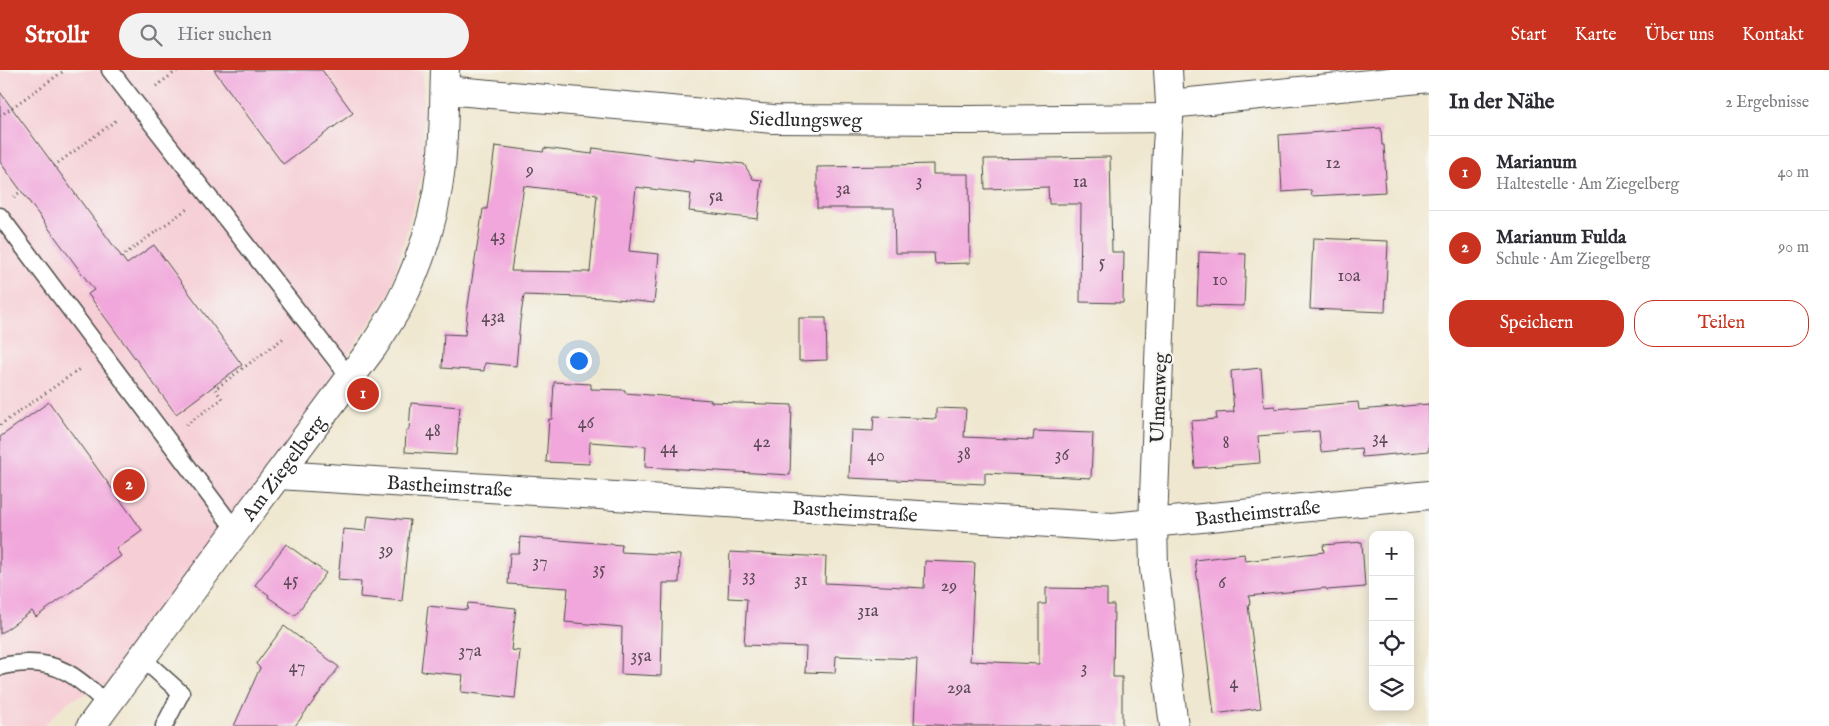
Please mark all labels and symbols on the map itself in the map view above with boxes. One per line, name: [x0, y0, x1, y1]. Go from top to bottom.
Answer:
street label: Siedlungsweg: [748, 106, 863, 133]
house number: 12: [1325, 152, 1341, 175]
house number: 9: [525, 159, 534, 182]
house number: 3: [916, 170, 922, 193]
house number: 1a: [1073, 171, 1087, 194]
house number: 3a: [836, 178, 850, 201]
house number: 5a: [709, 185, 723, 208]
house number: 43: [490, 225, 506, 248]
house number: 5: [1099, 251, 1106, 274]
house number: 10a: [1337, 265, 1361, 288]
house number: 10: [1212, 269, 1228, 292]
house number: 43a: [481, 306, 505, 329]
your location: [566, 348, 592, 374]
street label: Ulmenweg: [1145, 351, 1174, 444]
pin: 1: [347, 375, 379, 413]
street label: Am Ziegelberg: [236, 410, 333, 527]
house number: 46: [578, 412, 595, 435]
house number: 48: [425, 420, 441, 443]
house number: 34: [1372, 427, 1388, 450]
house number: 42: [753, 431, 771, 454]
house number: 8: [1222, 432, 1230, 455]
house number: 44: [660, 437, 678, 460]
house number: 38: [957, 443, 971, 466]
house number: 36: [1055, 444, 1070, 467]
house number: 40: [867, 445, 885, 468]
pin: 2: [113, 466, 145, 504]
street label: Bastheimstraße: [386, 471, 513, 504]
street label: Bastheimstraße: [1194, 495, 1322, 533]
street label: Bastheimstraße: [791, 496, 918, 529]
house number: 39: [379, 539, 393, 562]
house number: 37: [532, 551, 548, 574]
house number: 35: [592, 558, 606, 581]
house number: 33: [742, 565, 756, 588]
house number: 45: [283, 569, 299, 592]
house number: 31: [794, 569, 808, 592]
house number: 6: [1218, 572, 1226, 595]
house number: 29: [941, 575, 957, 598]
house number: 31a: [857, 600, 879, 623]
house number: 37a: [459, 640, 482, 663]
house number: 35a: [630, 645, 652, 668]
house number: 47: [289, 656, 305, 679]
house number: 3: [1081, 657, 1087, 680]
house number: 4: [1230, 672, 1239, 695]
house number: 29a: [947, 677, 971, 700]

